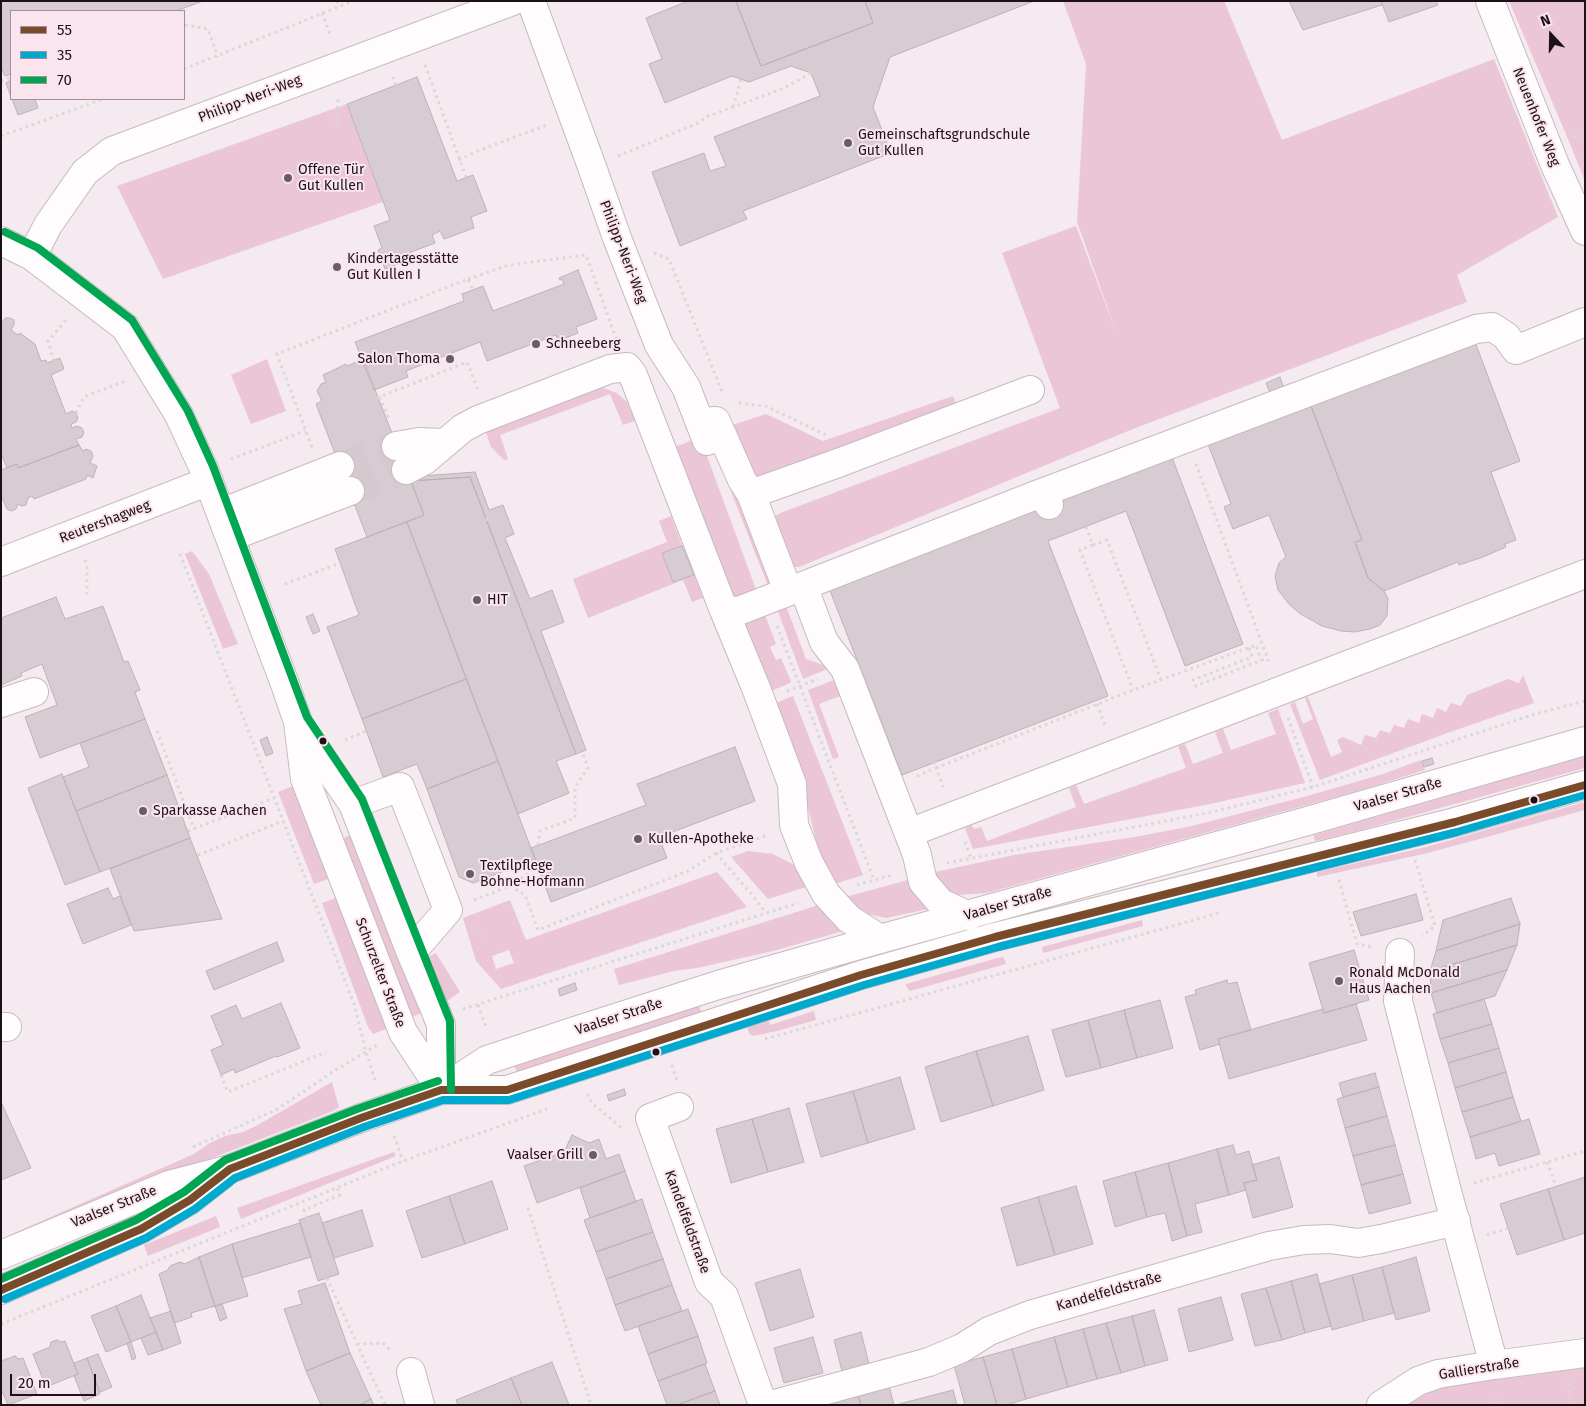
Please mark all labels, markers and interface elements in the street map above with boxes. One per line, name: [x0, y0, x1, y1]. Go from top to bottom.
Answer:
legend: [10, 10, 185, 100]
north arrow: [1526, 10, 1576, 60]
text: N: [1538, 11, 1553, 30]
text: 55: [57, 21, 72, 39]
text: 35: [57, 46, 72, 64]
street label: Neuenhofer Weg: [1509, 65, 1563, 169]
text: 70: [57, 71, 72, 89]
street label: Philipp-Neri-Weg: [196, 72, 304, 126]
place label: Gemeinschaftsgrundschule Gut Kullen: [858, 127, 1030, 160]
marker: Gemeinschaftsgrundschule Gut Kullen: [842, 137, 854, 149]
place label: Offene Tür Gut Kullen: [298, 162, 364, 194]
marker: Offene Tür Gut Kullen: [282, 172, 294, 184]
street label: Philipp-Neri-Weg: [596, 198, 650, 306]
place label: Kindertagesstätte Gut Kullen I: [347, 251, 459, 284]
marker: Kindertagesstätte Gut Kullen I: [331, 261, 343, 273]
place label: Schneeberg: [546, 336, 620, 352]
marker: Schneeberg: [530, 338, 542, 350]
place label: Salon Thoma: [358, 351, 440, 367]
marker: Salon Thoma: [444, 353, 456, 365]
street label: Reutershagweg: [57, 497, 153, 547]
place label: HIT: [487, 592, 508, 608]
marker: HIT: [471, 594, 483, 606]
unlabelled marker: [318, 736, 328, 746]
street label: Vaalser Straße: [1352, 774, 1444, 816]
unlabelled marker: [1529, 795, 1539, 805]
place label: Sparkasse Aachen: [153, 803, 267, 819]
marker: Sparkasse Aachen: [137, 805, 149, 817]
place label: Kullen-Apotheke: [648, 831, 754, 847]
marker: Kullen-Apotheke: [632, 833, 644, 845]
place label: Textilpflege Bohne-Hofmann: [480, 858, 585, 890]
marker: Textilpflege Bohne-Hofmann: [464, 868, 476, 880]
street label: Vaalser Straße: [962, 883, 1054, 925]
street label: Schurzelter Straße: [351, 916, 409, 1030]
place label: Ronald McDonald Haus Aachen: [1349, 965, 1460, 998]
marker: Ronald McDonald Haus Aachen: [1333, 975, 1345, 987]
street label: Vaalser Straße: [573, 995, 665, 1039]
unlabelled marker: [651, 1047, 661, 1057]
place label: Vaalser Grill: [507, 1147, 583, 1163]
marker: Vaalser Grill: [587, 1149, 599, 1161]
street label: Kandelfeldstraße: [661, 1168, 713, 1276]
street label: Vaalser Straße: [69, 1182, 159, 1232]
street label: Kandelfeldstraße: [1054, 1269, 1164, 1315]
street label: Gallierstraße: [1438, 1354, 1520, 1384]
scale bar: [12, 1364, 99, 1396]
text: 20 m: [18, 1374, 51, 1392]

